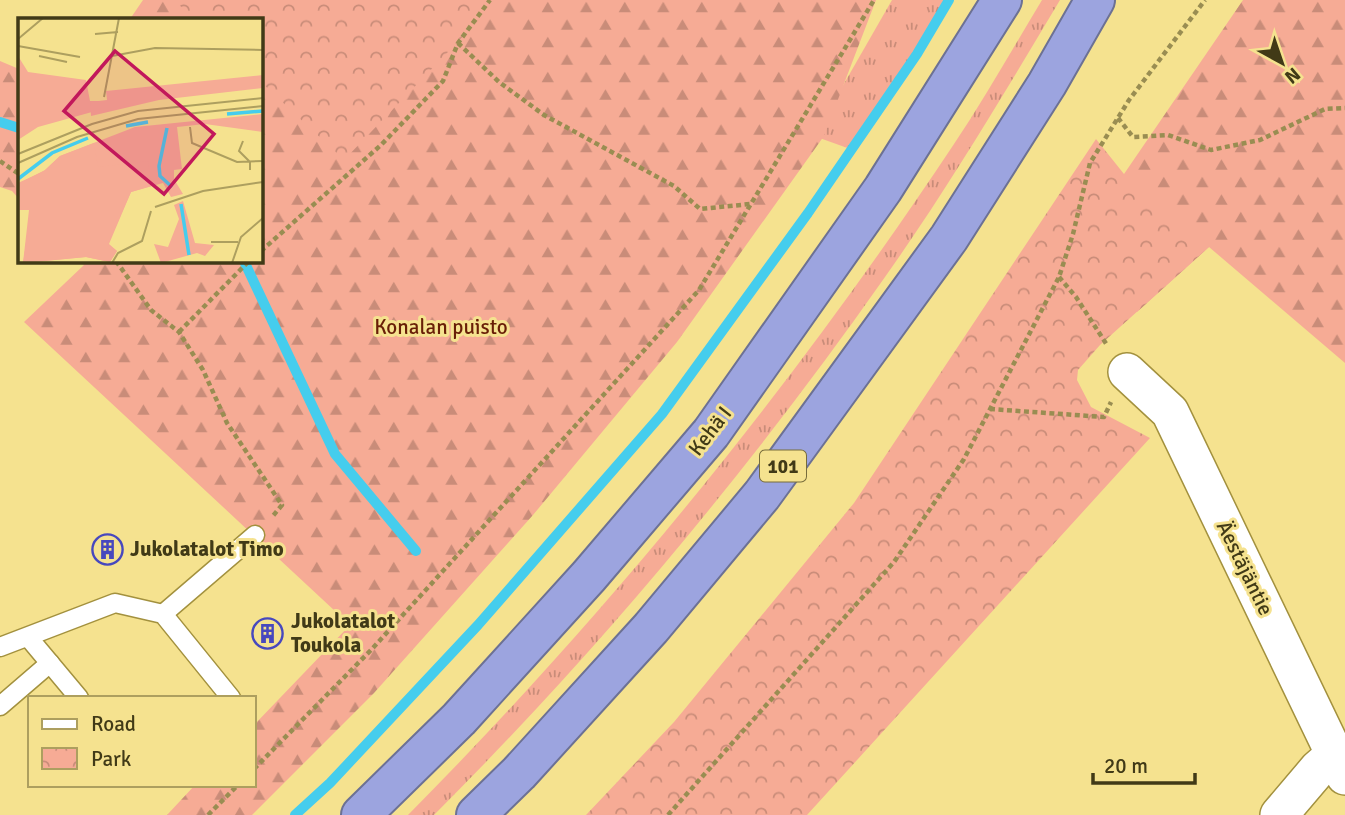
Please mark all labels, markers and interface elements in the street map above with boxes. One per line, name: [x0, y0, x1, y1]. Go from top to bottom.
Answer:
inset map: [18, 18, 262, 262]
north arrow: [1247, 28, 1317, 98]
text: N: [1280, 62, 1305, 89]
park label: Konalan puisto: [374, 314, 508, 340]
street label: Kehä I: [683, 401, 737, 461]
road number: 101: [760, 450, 806, 481]
street label: Äestäjäntie: [1211, 516, 1279, 620]
building icon: Jukolatalot Timo: [90, 532, 124, 566]
place label: Jukolatalot Timo: [130, 536, 284, 562]
place label: Jukolatalot Toukola: [291, 608, 395, 658]
building icon: Jukolatalot Toukola: [251, 616, 285, 650]
legend: [28, 696, 256, 787]
text: Road: [91, 711, 136, 737]
scale bar: [1093, 742, 1194, 786]
text: Park: [91, 746, 132, 772]
text: 20 m: [1104, 753, 1148, 779]

